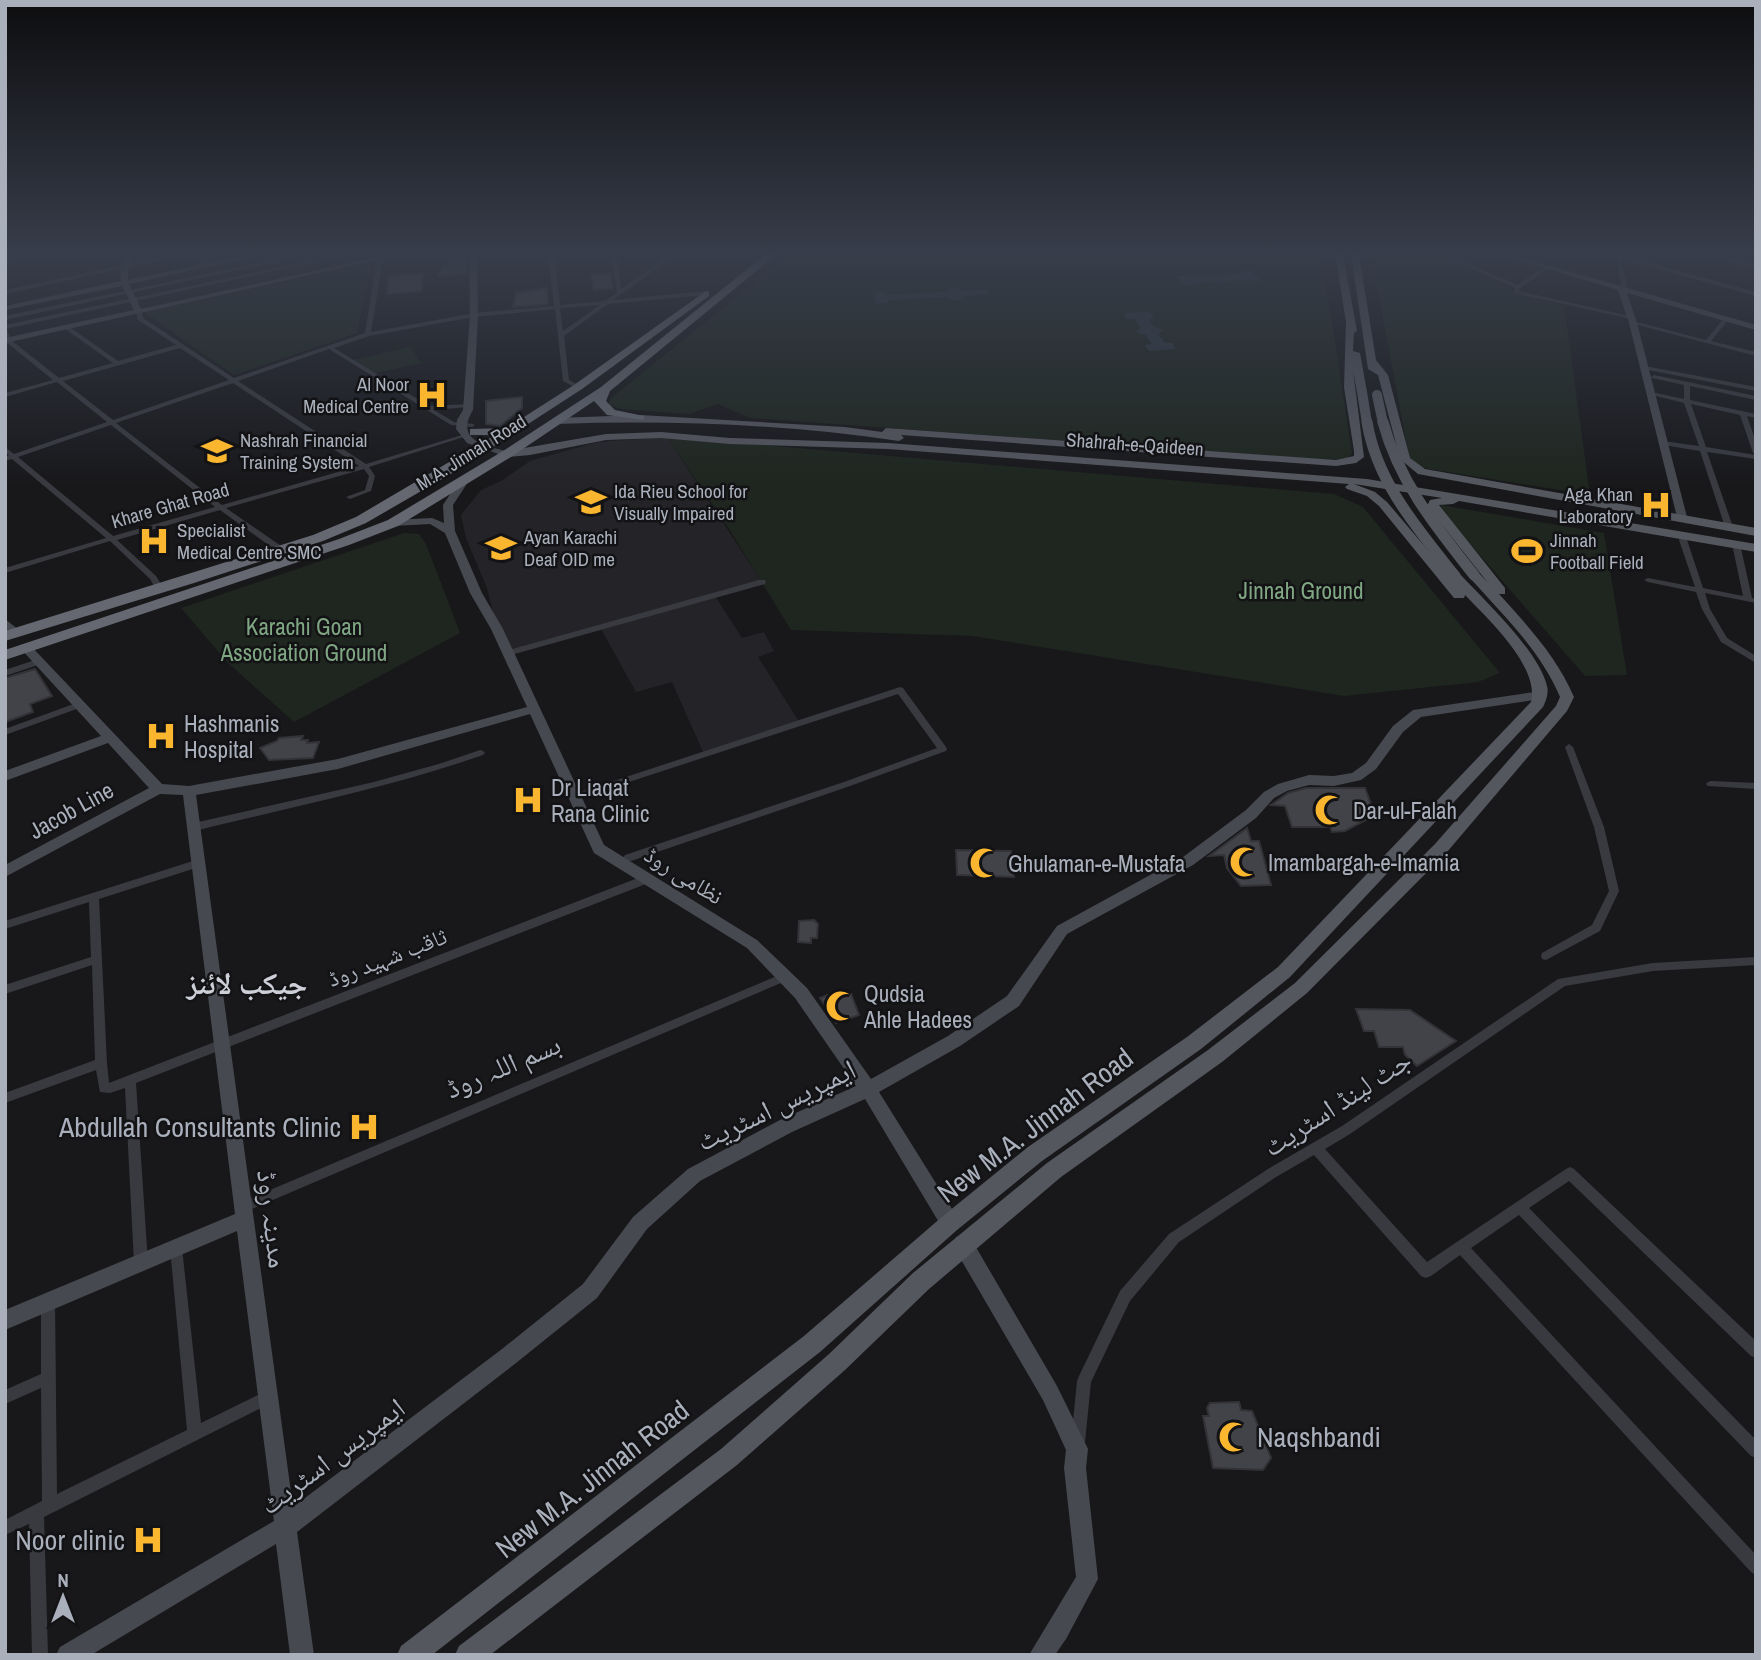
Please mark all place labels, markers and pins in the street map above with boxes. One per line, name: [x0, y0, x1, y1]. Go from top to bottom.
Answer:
place label: Al Noor Medical Centre: [303, 371, 410, 419]
hospital icon: Al Noor Medical Centre: [415, 378, 449, 412]
place label: Nashrah Financial Training System: [240, 427, 367, 475]
school or university icon: Nashrah Financial Training System: [200, 434, 234, 468]
place label: Ida Rieu School for Visually Impaired: [614, 478, 748, 526]
place label: Aga Khan Laboratory: [1559, 481, 1633, 529]
school or university icon: Ida Rieu School for Visually Impaired: [574, 485, 608, 519]
hospital icon: Aga Khan Laboratory: [1639, 488, 1673, 522]
place label: Specialist Medical Centre SMC: [177, 517, 322, 565]
hospital icon: Specialist Medical Centre SMC: [137, 524, 171, 558]
place label: Ayan Karachi Deaf OID me: [523, 524, 617, 572]
place label: Jinnah Football Field: [1550, 527, 1644, 575]
school or university icon: Ayan Karachi Deaf OID me: [484, 531, 518, 565]
sports icon: Jinnah Football Field: [1510, 534, 1544, 568]
place label: Hashmanis Hospital: [184, 708, 279, 765]
hospital icon: Hashmanis Hospital: [144, 719, 178, 753]
place label: Dr Liaqat Rana Clinic: [551, 772, 650, 829]
hospital icon: Dr Liaqat Rana Clinic: [511, 783, 545, 817]
mosque icon: Dar-ul-Falah: [1313, 793, 1347, 827]
place label: Dar-ul-Falah: [1353, 795, 1457, 826]
mosque icon: Imambargah-e-Imamia: [1228, 845, 1262, 879]
mosque icon: Ghulaman-e-Mustafa: [968, 846, 1002, 880]
place label: Imambargah-e-Imamia: [1268, 847, 1460, 878]
place label: Ghulaman-e-Mustafa: [1008, 848, 1186, 879]
place label: Qudsia Ahle Hadees: [863, 978, 972, 1035]
mosque icon: Qudsia Ahle Hadees: [824, 989, 858, 1023]
place label: Abdullah Consultants Clinic: [58, 1108, 341, 1146]
hospital icon: Abdullah Consultants Clinic: [347, 1110, 381, 1144]
place label: Naqshbandi: [1257, 1418, 1381, 1456]
mosque icon: Naqshbandi: [1217, 1420, 1251, 1454]
place label: Noor clinic: [15, 1521, 125, 1559]
hospital icon: Noor clinic: [131, 1523, 165, 1557]

